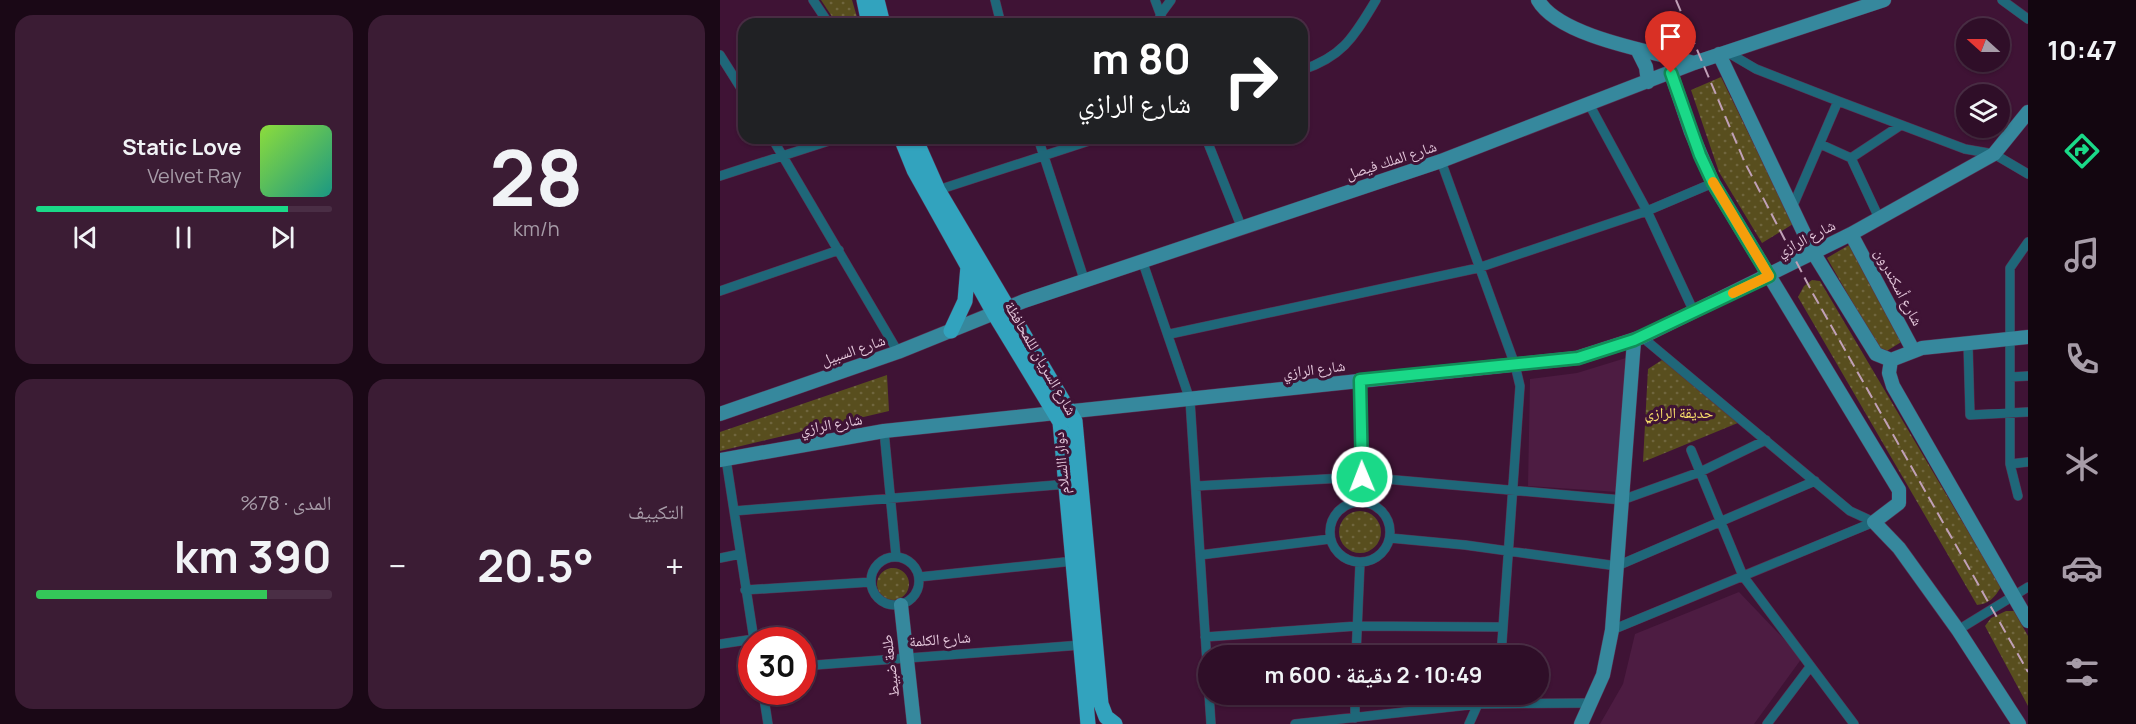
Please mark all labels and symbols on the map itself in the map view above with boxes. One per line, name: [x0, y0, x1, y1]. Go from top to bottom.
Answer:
pin: [1645, 11, 1696, 73]
north arrow: [1956, 18, 2010, 72]
street label: شارع الملك فيصل: [1343, 135, 1439, 185]
street label: شارع الرازي: [1773, 214, 1840, 263]
street label: شارع أسكندرون: [1870, 245, 1928, 330]
street label: شارع السريان لللمحافظة: [1000, 297, 1082, 419]
street label: شارع السبيل: [818, 329, 888, 371]
street label: شارع الرازي: [1281, 355, 1347, 385]
park label: حديقة الرازي: [1645, 402, 1714, 424]
street label: شارع الرازي: [798, 408, 864, 442]
street label: دوار االسلام: [1048, 431, 1074, 495]
position arrow: [1330, 445, 1394, 509]
street label: شارع الكلمة: [908, 626, 972, 652]
speed limit sign: 30: [738, 627, 816, 705]
street label: طلعة ضبيط: [876, 633, 904, 698]

